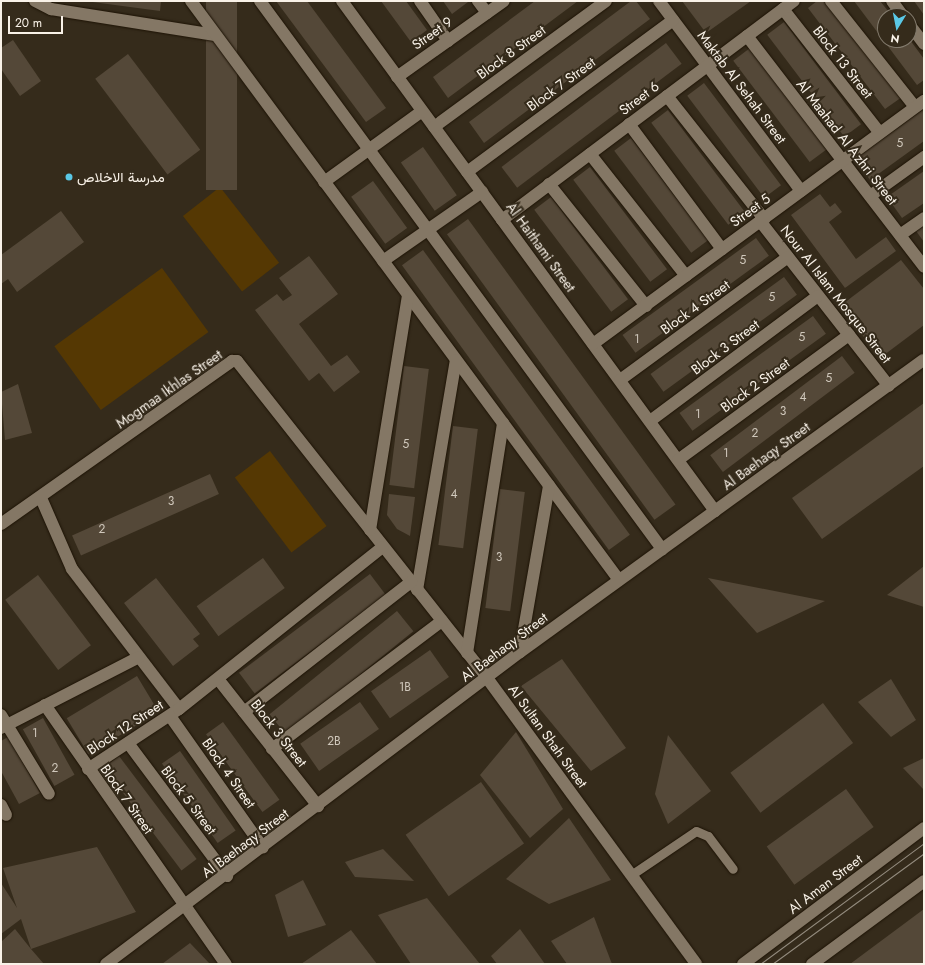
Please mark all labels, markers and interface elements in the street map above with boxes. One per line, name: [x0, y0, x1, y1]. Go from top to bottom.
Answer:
scale bar: [10, 8, 65, 34]
north arrow: [877, 8, 917, 48]
street label: Street 9: [408, 13, 456, 53]
text: 20 m: [15, 14, 42, 32]
street label: Block 8 Street: [473, 21, 549, 83]
street label: Block 13 Street: [810, 22, 876, 102]
street label: Maktab Al Sehah Street: [694, 27, 790, 147]
text: N: [889, 30, 901, 47]
street label: Block 7 Street: [523, 53, 599, 115]
street label: Al Maahad Al Azhri Street: [793, 76, 901, 208]
street label: Street 6: [616, 78, 662, 118]
house number: 5: [897, 137, 903, 151]
place label: مدرسة الاخلاص: [77, 169, 165, 185]
marker: مدرسة الاخلاص: [64, 172, 74, 182]
street label: Street 5: [727, 190, 773, 230]
street label: Al Haithami Street: [503, 199, 579, 295]
street label: Nour Al Islam Mosque Street: [777, 222, 895, 366]
house number: 5: [740, 254, 746, 268]
street label: Block 4 Street: [657, 276, 733, 338]
house number: 5: [769, 291, 775, 305]
street label: Block 3 Street: [688, 316, 762, 378]
house number: 5: [799, 331, 805, 345]
house number: 1: [634, 333, 640, 347]
street label: Mogmaa Ikhlas Street: [113, 346, 225, 432]
street label: Block 2 Street: [717, 354, 793, 416]
house number: 5: [826, 372, 832, 386]
house number: 4: [800, 391, 806, 405]
house number: 3: [780, 405, 786, 419]
house number: 1: [695, 408, 701, 422]
street label: Al Baehaqy Street: [719, 419, 813, 493]
house number: 2: [752, 427, 758, 441]
house number: 5: [403, 438, 409, 452]
house number: 1: [723, 447, 729, 461]
house number: 4: [451, 488, 457, 502]
house number: 3: [168, 495, 174, 509]
house number: 2: [99, 523, 105, 537]
house number: 3: [496, 551, 502, 565]
street label: Al Baehaqy Street: [457, 609, 551, 685]
house number: 1B: [399, 681, 411, 695]
street label: Al Sultan Shah Street: [505, 681, 591, 791]
street label: Block 12 Street: [84, 696, 166, 758]
street label: Block 3 Street: [247, 696, 311, 770]
house number: 1: [32, 727, 38, 741]
street label: Block 4 Street: [199, 735, 259, 811]
house number: 2B: [327, 735, 341, 749]
street label: Block 7 Street: [97, 761, 157, 837]
house number: 2: [52, 762, 58, 776]
street label: Block 5 Street: [158, 763, 220, 837]
street label: Al Baehaqy Street: [198, 805, 292, 881]
street label: Al Aman Street: [785, 851, 865, 917]

